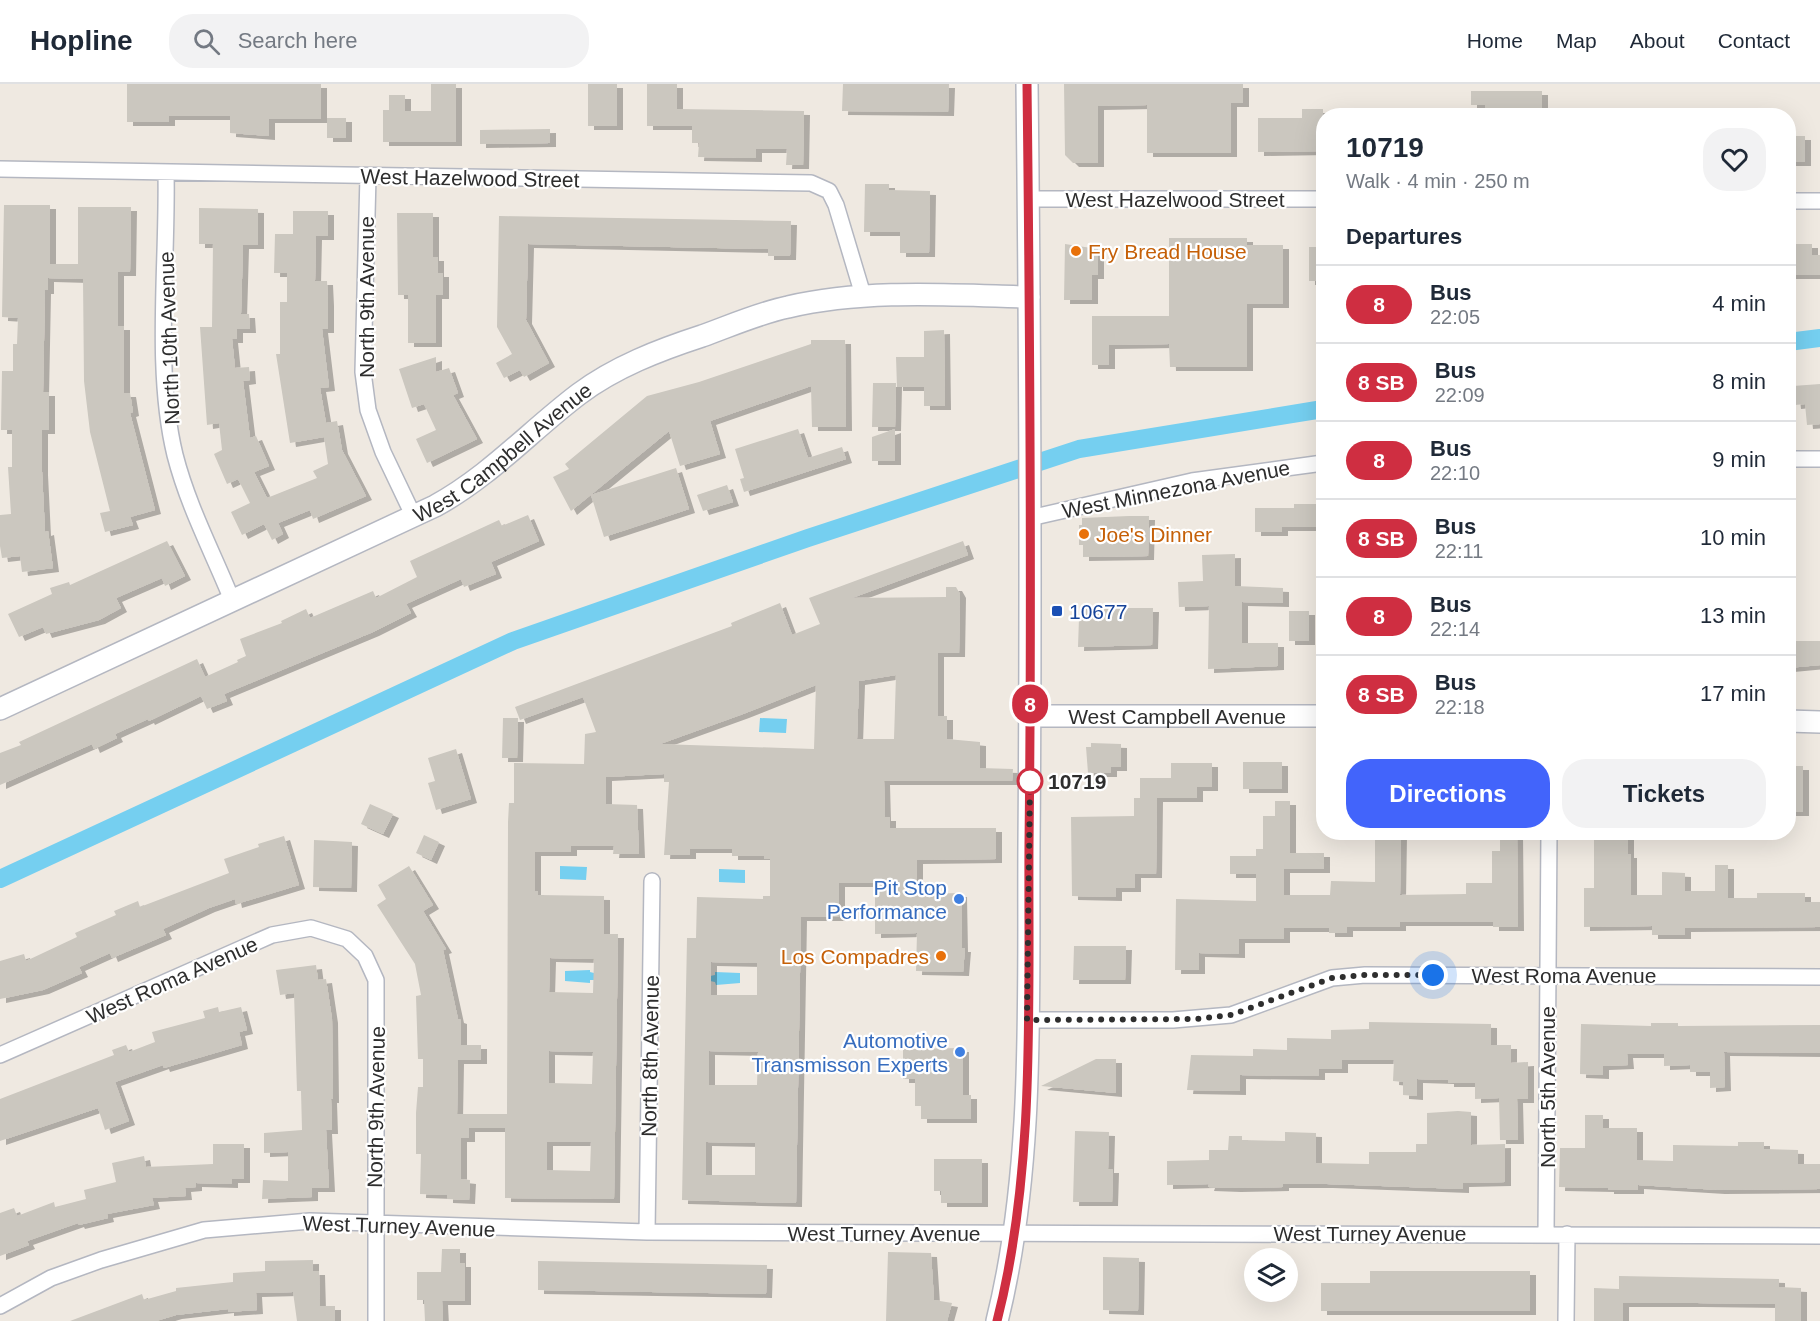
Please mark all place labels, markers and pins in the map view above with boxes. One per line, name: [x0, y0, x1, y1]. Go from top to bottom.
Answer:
place label: Fry Bread House: [1088, 240, 1247, 263]
marker: Fry Bread House: [1069, 244, 1083, 258]
place label: Joe's Dinner: [1096, 523, 1212, 546]
marker: Joe's Dinner: [1077, 527, 1091, 541]
place label: 10677: [1069, 600, 1127, 623]
marker: 10677: [1050, 604, 1064, 618]
marker: 10719: [1017, 768, 1043, 794]
place label: 10719: [1048, 770, 1106, 793]
place label: Pit Stop Performance: [827, 876, 947, 923]
marker: Pit Stop Performance: [952, 892, 966, 906]
place label: Los Compadres: [781, 945, 929, 968]
marker: Los Compadres: [934, 949, 948, 963]
place label: Automotive Transmisson Experts: [752, 1029, 948, 1076]
marker: Automotive Transmisson Experts: [953, 1045, 967, 1059]

